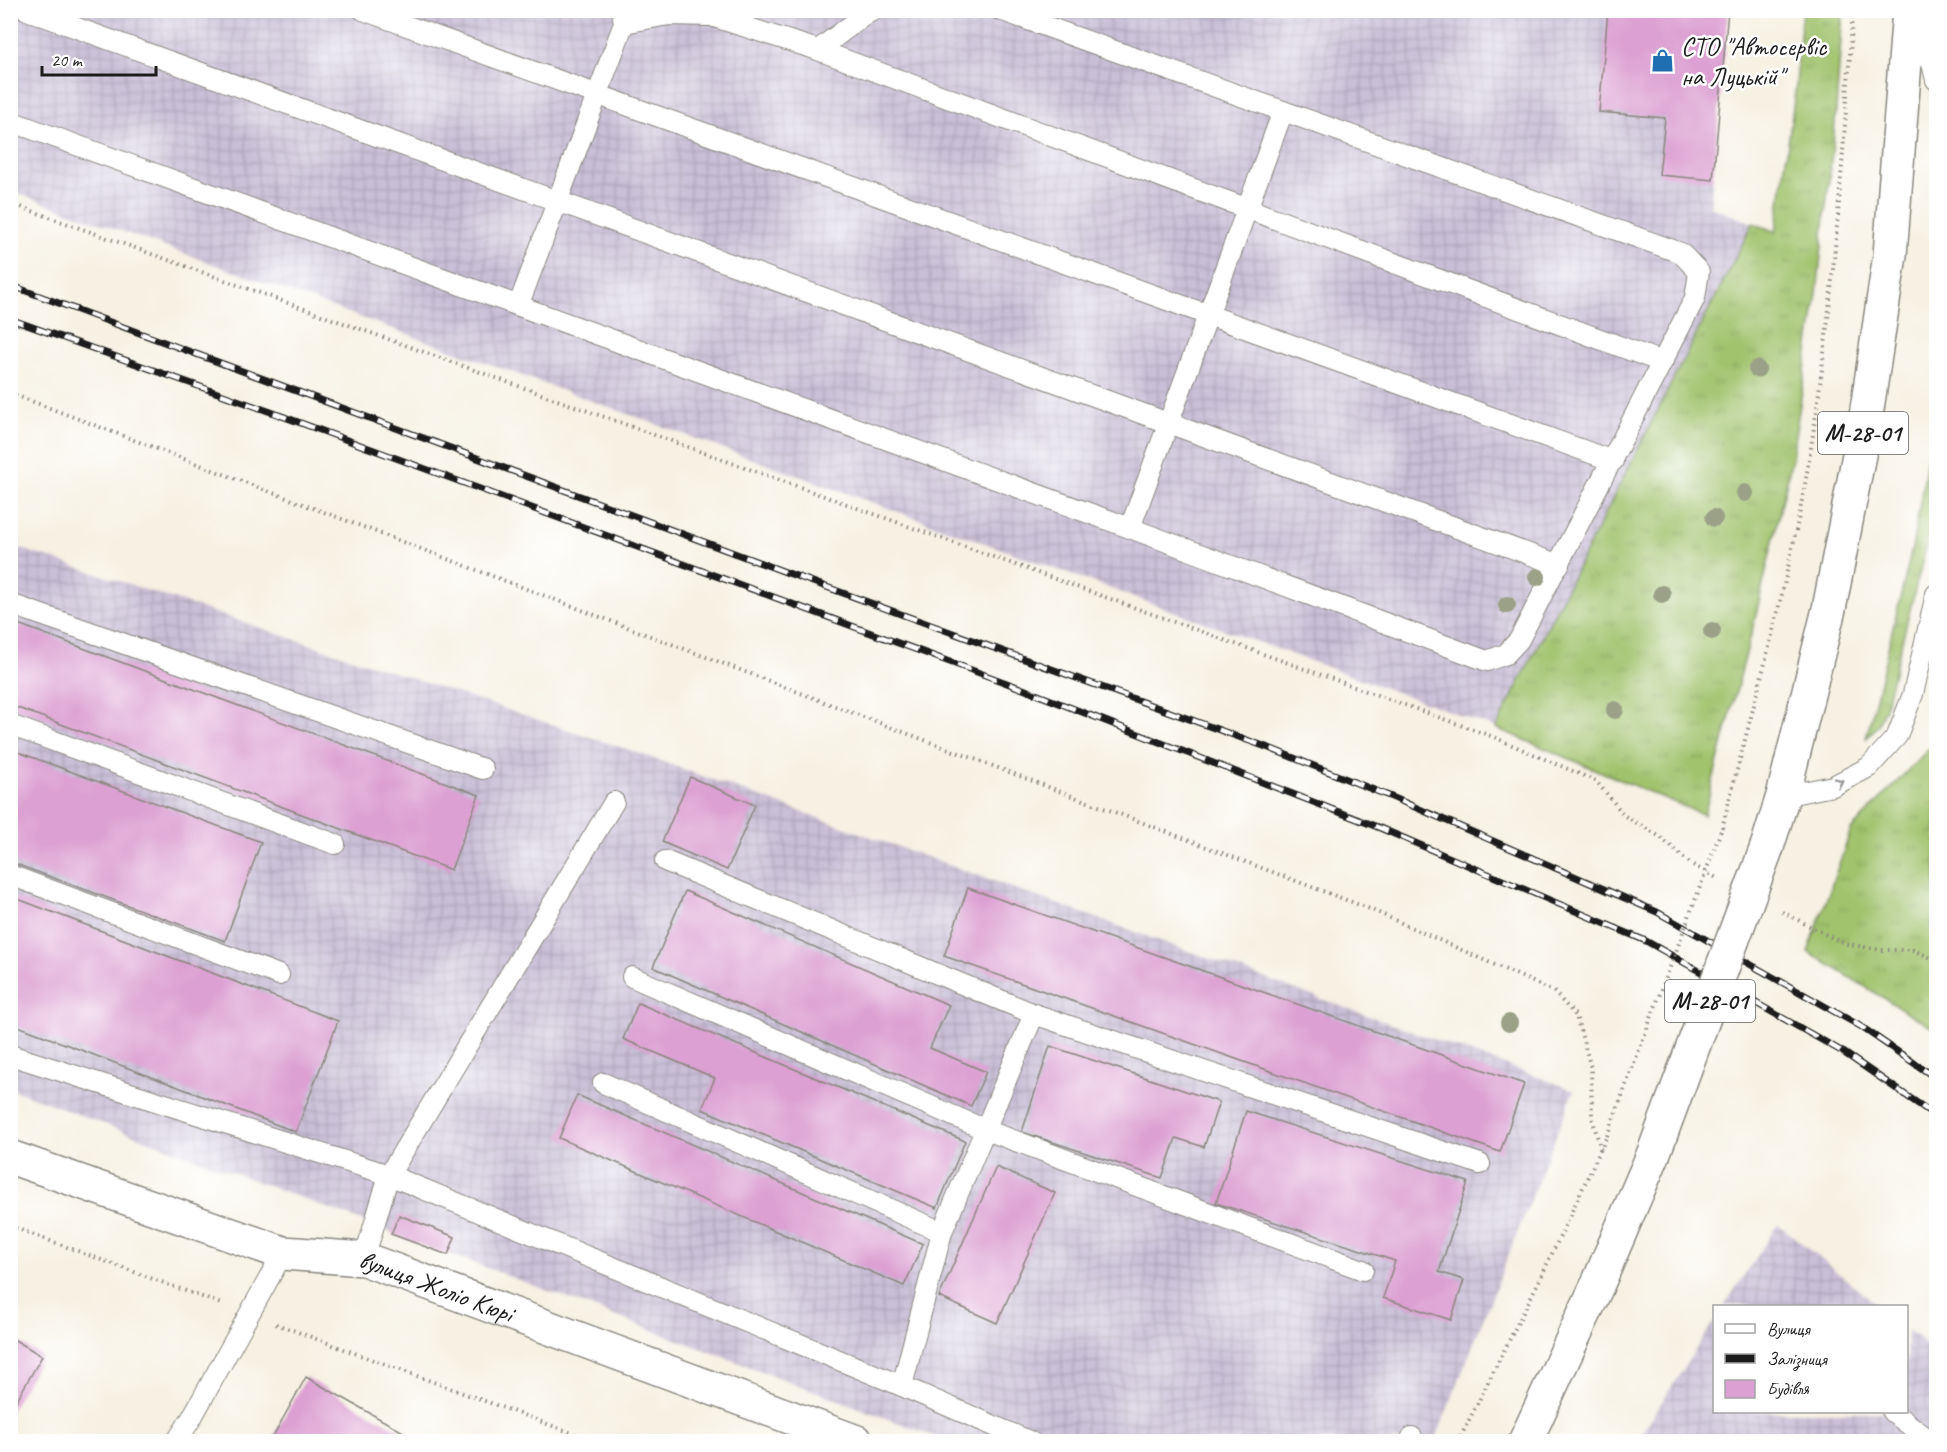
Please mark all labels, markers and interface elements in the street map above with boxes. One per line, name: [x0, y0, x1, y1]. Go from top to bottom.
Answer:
place label: СТО "Автосервіс на Луцькій": [1681, 30, 1828, 93]
scale bar: [42, 39, 156, 77]
shop icon: СТО "Автосервіс на Луцькій": [1650, 48, 1676, 74]
text: 20 m: [51, 49, 84, 71]
road number: М-28-01: [1818, 412, 1908, 454]
one-way arrow: [1833, 777, 1844, 789]
road number: М-28-01: [1665, 980, 1755, 1022]
street label: вулиця Жоліо Кюрі: [355, 1243, 521, 1331]
legend: [1713, 1305, 1908, 1413]
text: Вулиця: [1767, 1318, 1811, 1340]
text: Залізниця: [1767, 1348, 1828, 1371]
text: Будівля: [1767, 1378, 1810, 1400]

